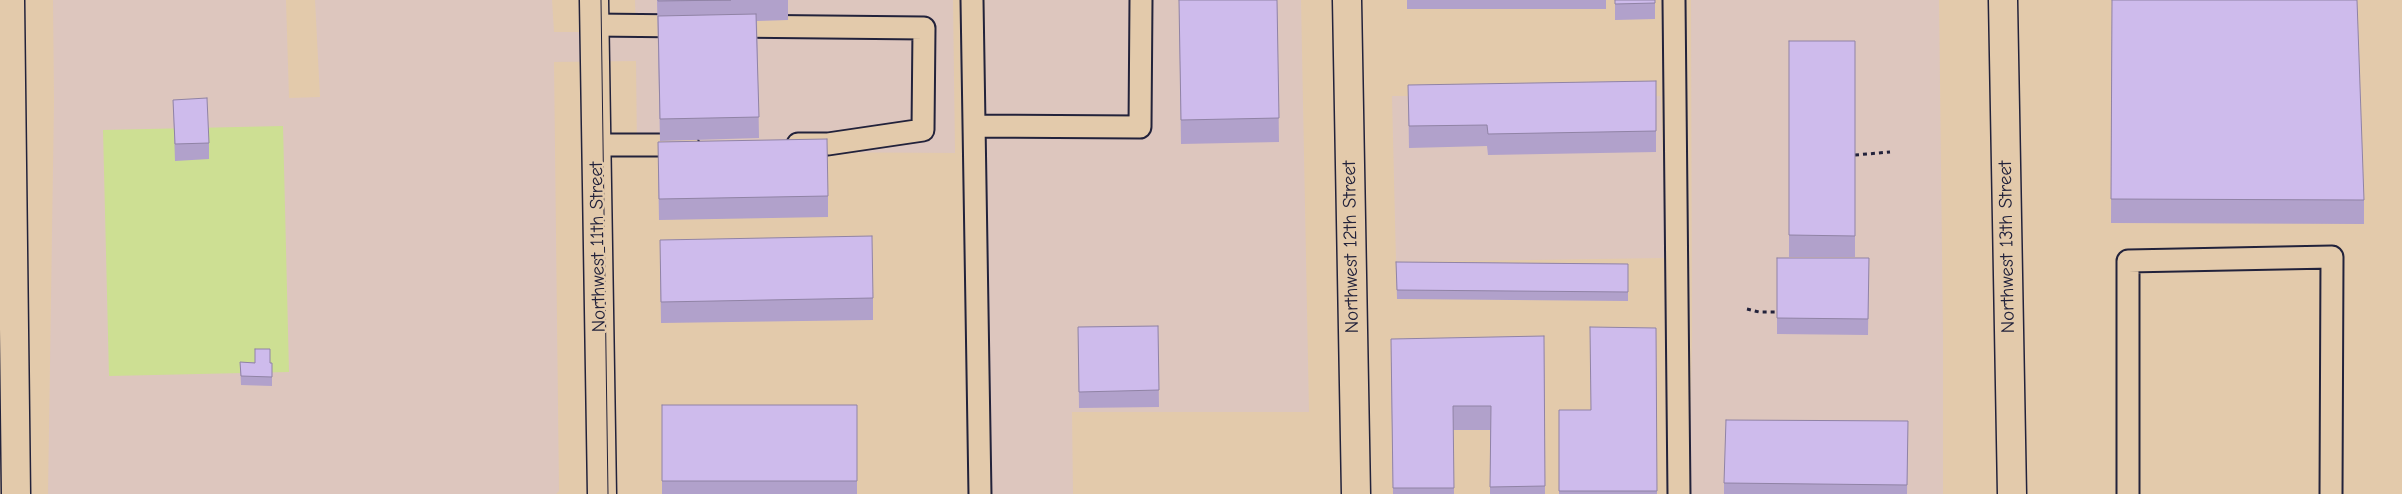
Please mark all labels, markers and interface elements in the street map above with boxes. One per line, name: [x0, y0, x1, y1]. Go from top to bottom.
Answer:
street label: Northwest 12th Street: [1338, 160, 1364, 334]
street label: Northwest 13th Street: [1994, 161, 2020, 333]
street label: Northwest 11th Street: [585, 162, 611, 332]

